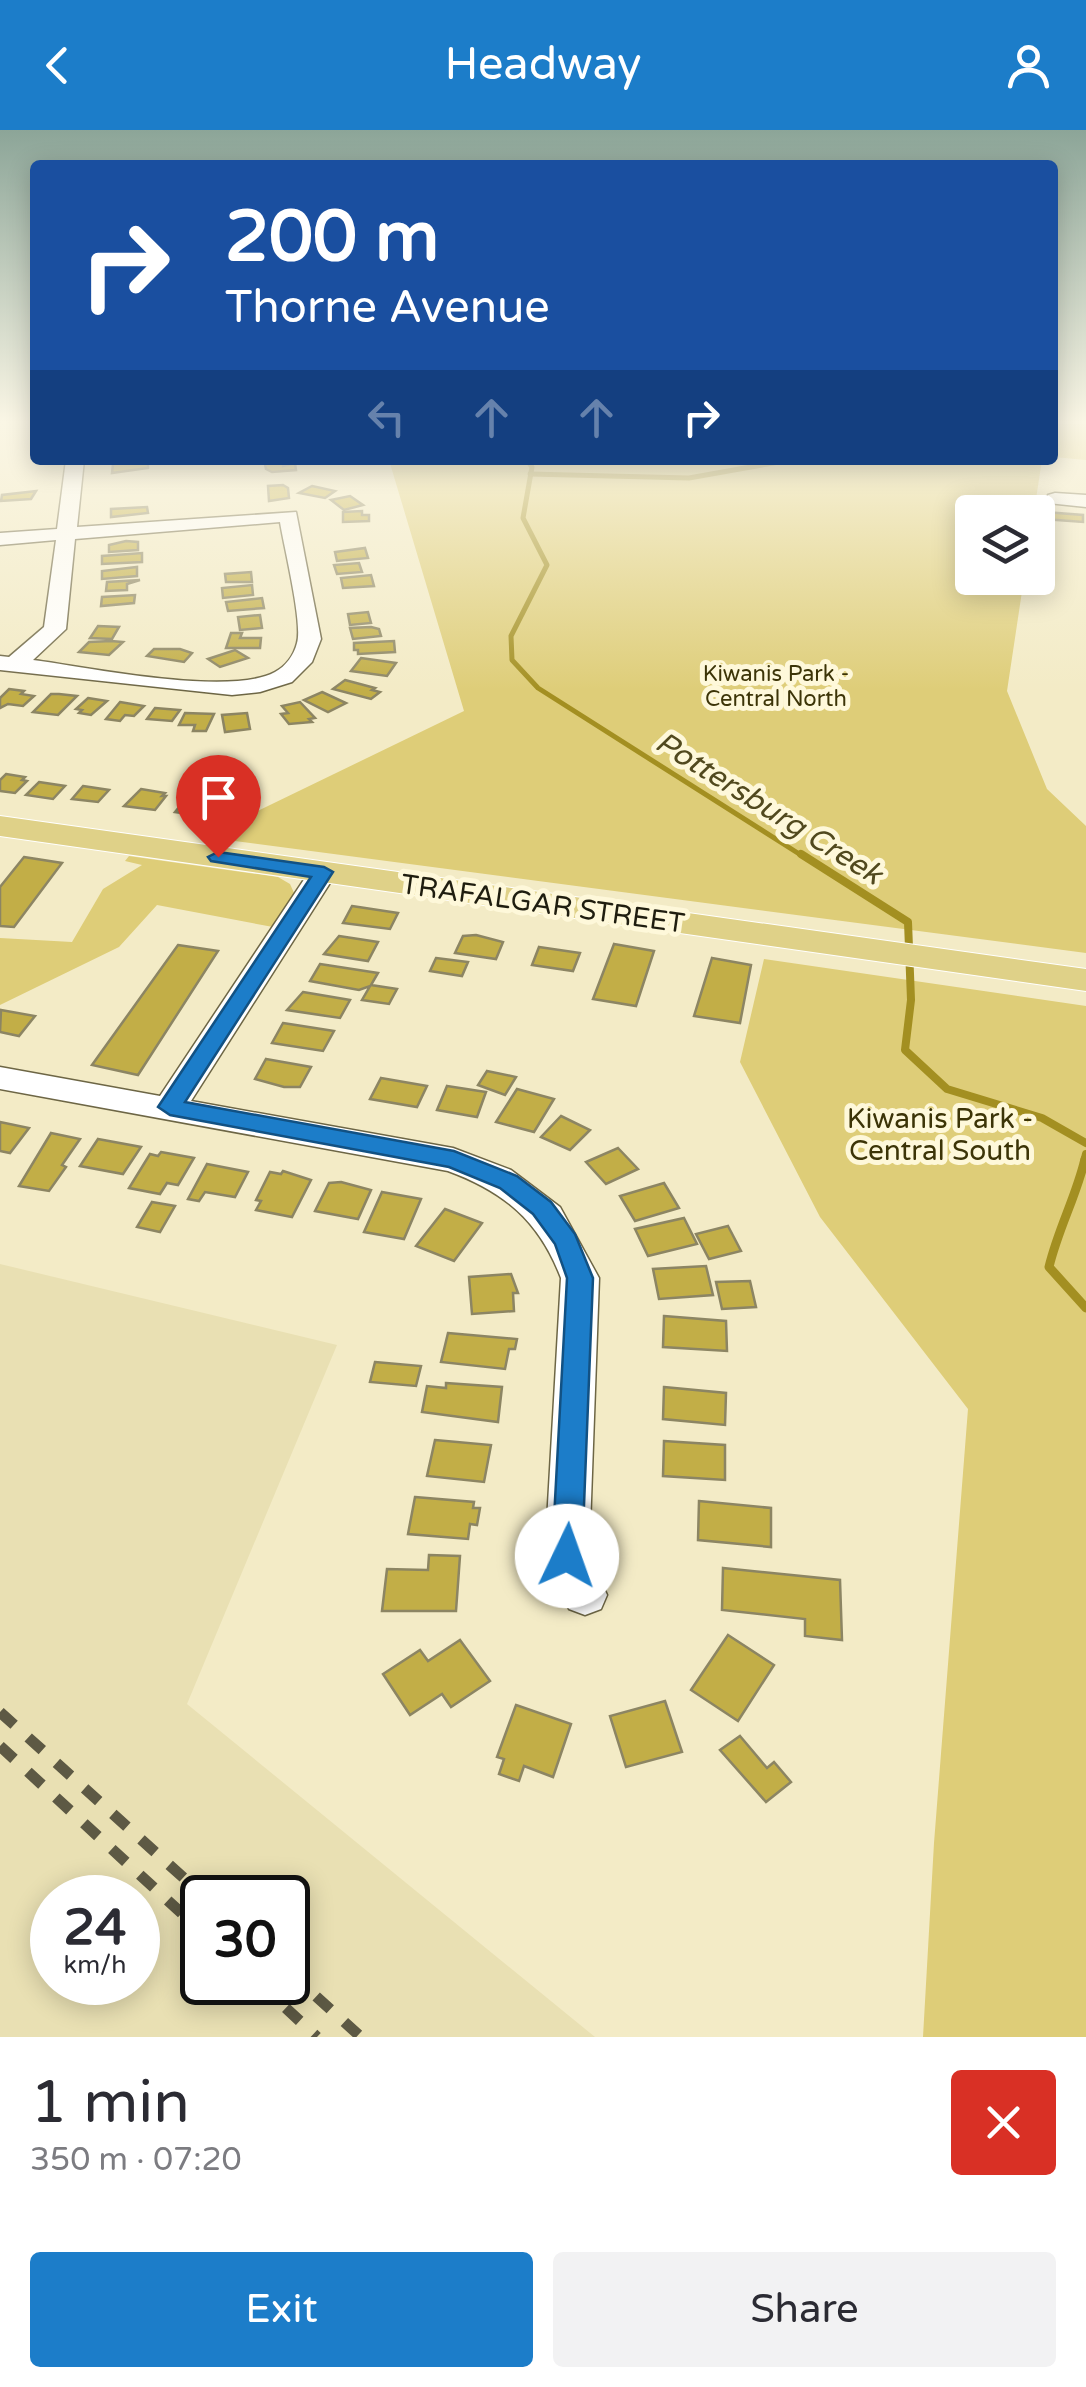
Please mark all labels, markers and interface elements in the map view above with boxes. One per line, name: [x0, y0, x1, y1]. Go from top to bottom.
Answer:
icon: back: [30, 38, 85, 93]
text: Headway: [445, 38, 641, 92]
icon: person: [1001, 38, 1056, 93]
text: 200 m: [225, 196, 439, 280]
icon: right: [60, 200, 190, 330]
text: Thorne Avenue: [225, 281, 550, 335]
icon: left: [359, 390, 414, 445]
icon: ahead: [464, 390, 519, 445]
icon: ahead: [569, 390, 624, 445]
icon: right: [674, 390, 729, 445]
map controls: [955, 495, 1055, 595]
button: layers: [955, 495, 1055, 595]
park label: Kiwanis Park - Central North: [703, 661, 849, 712]
water label: Pottersburg Creek: [649, 724, 891, 895]
pin: [176, 755, 261, 858]
icon: arrive: [191, 770, 246, 825]
street label: TRAFALGAR STREET: [399, 867, 687, 941]
park label: Kiwanis Park - Central South: [847, 1102, 1033, 1168]
position arrow: [515, 1504, 619, 1608]
speed limit sign: 30: [180, 1875, 310, 2005]
text: 24: [64, 1898, 126, 1958]
text: km/h: [64, 1950, 126, 1980]
text: 1 min: [30, 2067, 190, 2139]
button: close: [951, 2070, 1056, 2175]
text: 350 m · 07:20: [30, 2141, 242, 2179]
button: Exit: [30, 2252, 533, 2367]
button: Share: [553, 2252, 1056, 2367]

